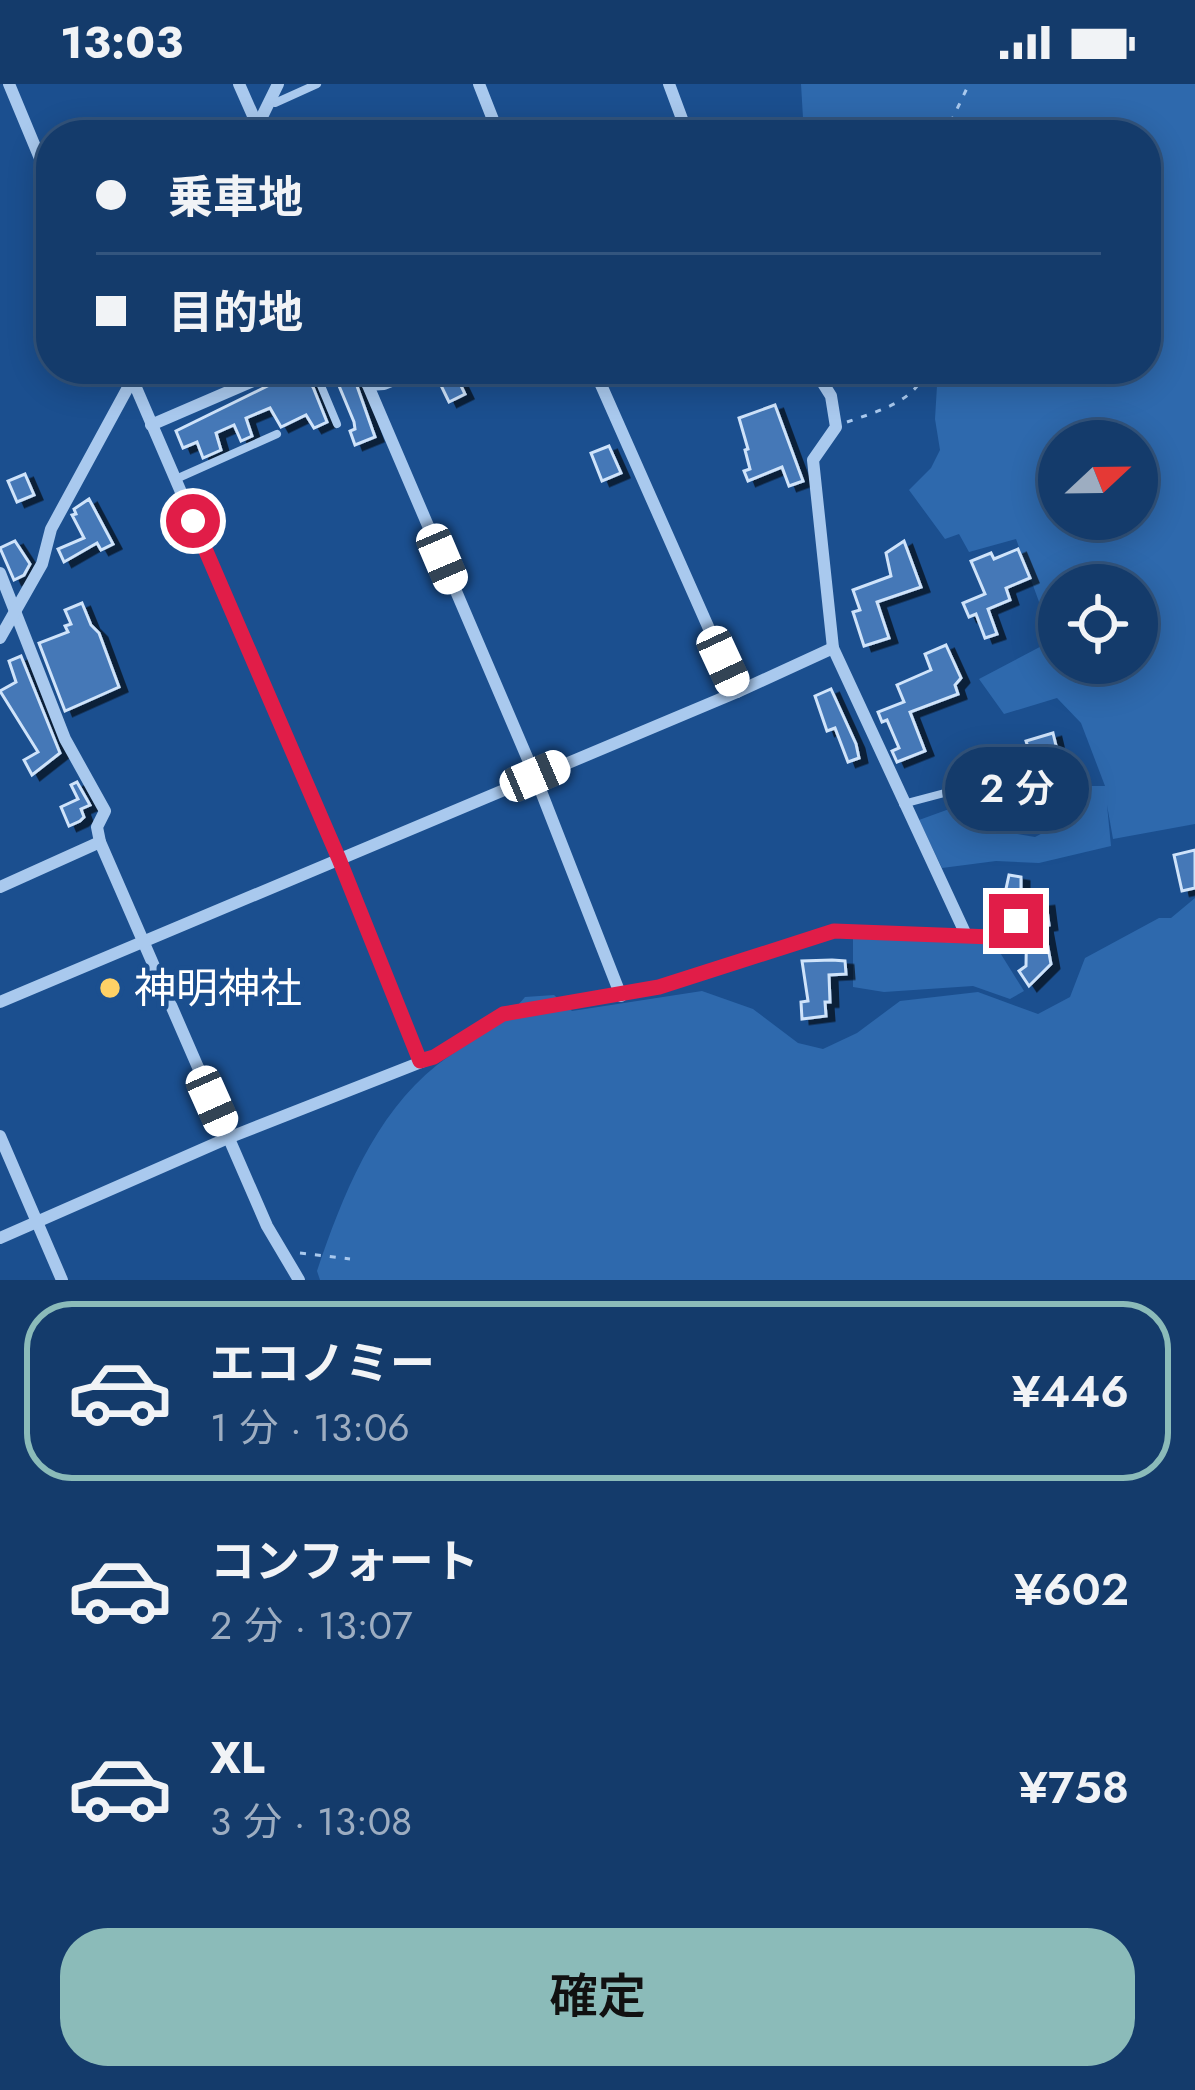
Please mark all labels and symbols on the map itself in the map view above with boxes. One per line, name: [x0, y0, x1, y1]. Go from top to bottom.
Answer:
north arrow: [1038, 420, 1158, 540]
route start: [166, 494, 220, 548]
car: [411, 519, 473, 599]
car: [691, 621, 755, 701]
car: [495, 745, 575, 807]
callout: 2 分: [944, 747, 1088, 831]
route end: [989, 894, 1043, 948]
place label: 神明神社: [134, 958, 302, 1019]
marker: 神明神社: [97, 975, 123, 1001]
car: [181, 1061, 243, 1141]

